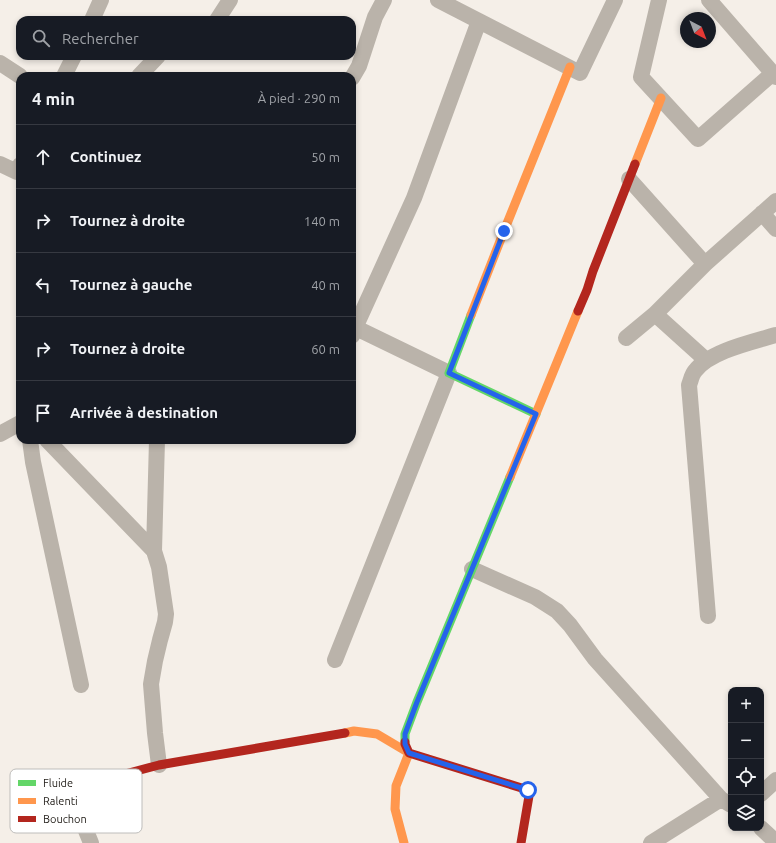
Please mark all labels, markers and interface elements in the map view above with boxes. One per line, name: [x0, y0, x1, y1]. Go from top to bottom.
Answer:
north arrow: [680, 12, 716, 48]
search box: [16, 16, 356, 60]
icon: search: [30, 27, 52, 49]
text: Rechercher: [62, 30, 139, 47]
text: 4 min: [32, 89, 75, 108]
text: À pied · 290 m: [258, 91, 340, 105]
icon: ahead: [32, 146, 54, 168]
text: Continuez: [70, 148, 141, 165]
text: 50 m: [311, 150, 340, 164]
icon: right: [32, 210, 54, 232]
text: Tournez à droite: [70, 212, 185, 229]
text: 140 m: [304, 214, 340, 228]
route end: [495, 222, 513, 240]
icon: left: [32, 274, 54, 296]
text: Tournez à gauche: [70, 276, 193, 293]
text: 40 m: [311, 278, 340, 292]
icon: right: [32, 338, 54, 360]
text: Tournez à droite: [70, 340, 185, 357]
text: 60 m: [311, 342, 340, 356]
icon: arrive: [32, 402, 54, 424]
text: Arrivée à destination: [70, 404, 218, 421]
map controls: [728, 687, 764, 831]
button: +: [728, 687, 764, 723]
button: −: [728, 723, 764, 759]
button: locate: [728, 759, 764, 795]
legend: [10, 769, 142, 833]
text: Fluide: [43, 777, 73, 789]
route start: [519, 781, 537, 799]
text: Ralenti: [43, 795, 78, 807]
button: layers: [728, 795, 764, 831]
text: Bouchon: [43, 813, 87, 825]

